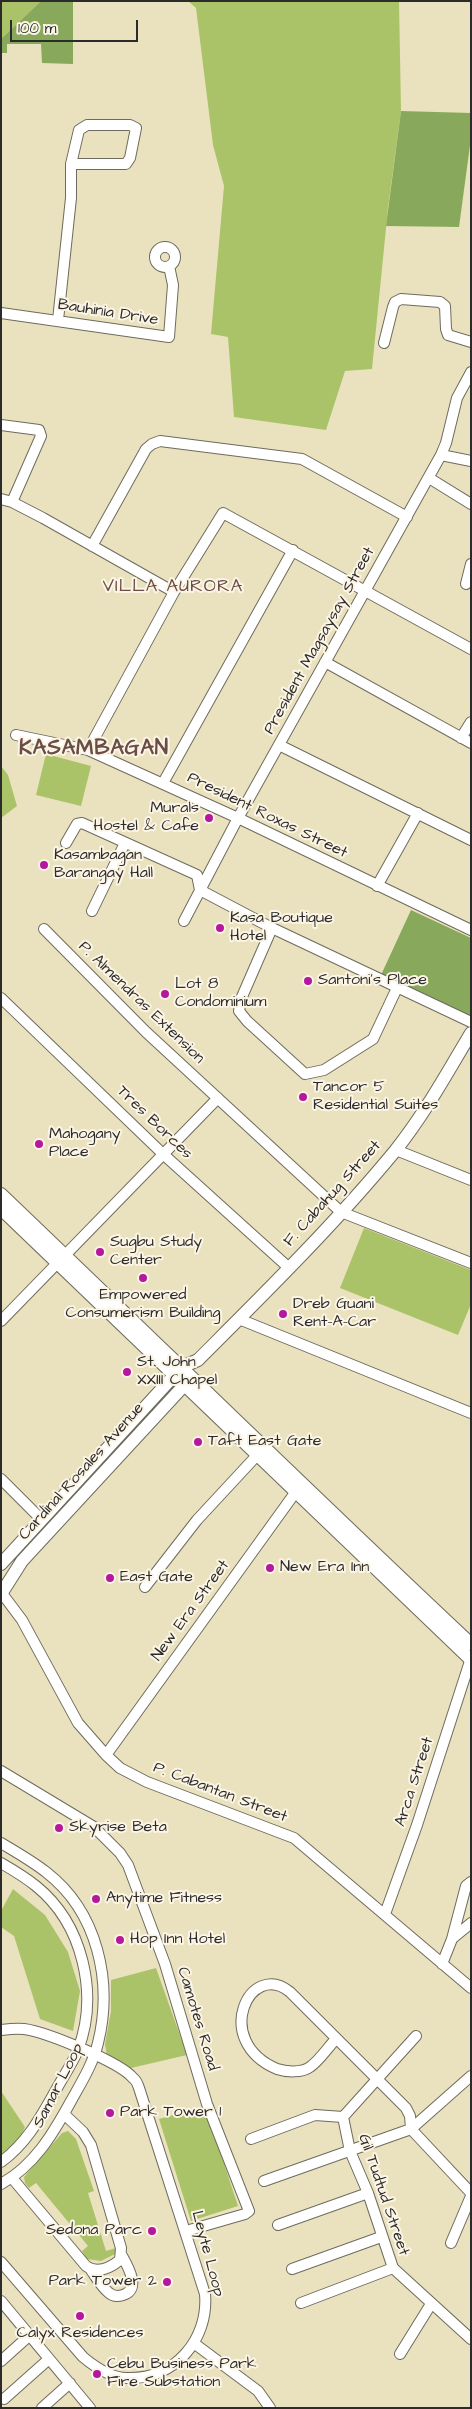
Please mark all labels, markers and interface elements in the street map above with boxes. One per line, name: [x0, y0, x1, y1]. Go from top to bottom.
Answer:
scale bar: [12, 10, 140, 42]
text: 100 m: [18, 18, 57, 39]
street label: Bauhinia Drive: [56, 296, 160, 330]
street label: President Magsaysay Street: [260, 544, 380, 738]
district label: VILLA AURORA: [101, 576, 245, 598]
district label: KASAMBAGAN: [18, 737, 170, 763]
street label: President Roxas Street: [184, 769, 350, 863]
place label: Murals Hostel & Cafe: [93, 799, 199, 837]
marker: Murals Hostel & Cafe: [203, 812, 215, 824]
place label: Kasambagan Barangay Hall: [54, 846, 153, 884]
marker: Kasambagan Barangay Hall: [38, 859, 50, 871]
place label: Kasa Boutique Hotel: [230, 909, 333, 947]
marker: Kasa Boutique Hotel: [214, 922, 226, 934]
street label: P. Almendras Extension: [74, 938, 208, 1068]
place label: Santoni's Place: [318, 971, 427, 991]
place label: Lot 8 Condominium: [175, 975, 266, 1013]
marker: Santoni's Place: [302, 975, 314, 987]
marker: Lot 8 Condominium: [159, 988, 171, 1000]
place label: Tancor 5 Residential Suites: [313, 1078, 438, 1116]
street label: Tres Borces: [112, 1082, 196, 1164]
marker: Tancor 5 Residential Suites: [297, 1091, 309, 1103]
place label: Mahogany Place: [49, 1125, 120, 1163]
street label: F. Cabahug Street: [280, 1137, 386, 1251]
marker: Mahogany Place: [33, 1138, 45, 1150]
place label: Sugbu Study Center: [110, 1233, 202, 1271]
marker: Sugbu Study Center: [94, 1246, 106, 1258]
marker: Empowered Consumerism Building: [137, 1272, 149, 1284]
place label: Empowered Consumerism Building: [65, 1286, 221, 1324]
place label: Dreb Guani Rent-A-Car: [293, 1295, 376, 1333]
marker: Dreb Guani Rent-A-Car: [277, 1308, 289, 1320]
place label: St. John XXIII Chapel: [137, 1353, 217, 1391]
marker: St. John XXIII Chapel: [121, 1366, 133, 1378]
street label: Cardinal Rosales Avenue: [15, 1399, 149, 1545]
place label: Taft East Gate: [208, 1432, 321, 1452]
marker: Taft East Gate: [192, 1436, 204, 1448]
street label: New Era Street: [148, 1557, 234, 1665]
place label: New Era Inn: [280, 1558, 369, 1578]
marker: New Era Inn: [264, 1562, 276, 1574]
place label: East Gate: [120, 1568, 193, 1588]
marker: East Gate: [104, 1572, 116, 1584]
street label: Arca Street: [391, 1735, 439, 1829]
street label: P. Cabantan Street: [150, 1759, 290, 1827]
place label: Skyrise Beta: [69, 1818, 167, 1838]
marker: Skyrise Beta: [53, 1822, 65, 1834]
place label: Anytime Fitness: [106, 1889, 222, 1909]
marker: Anytime Fitness: [90, 1893, 102, 1905]
place label: Hop Inn Hotel: [130, 1930, 225, 1950]
marker: Hop Inn Hotel: [114, 1934, 126, 1946]
street label: Camotes Road: [172, 1965, 222, 2073]
street label: Samar Loop: [30, 2041, 88, 2131]
place label: Park Tower 1: [120, 2103, 221, 2123]
marker: Park Tower 1: [104, 2107, 116, 2119]
street label: Gil Tudtud Street: [353, 2132, 413, 2258]
street label: Leyte Loop: [186, 2209, 228, 2299]
place label: Sedona Parc: [46, 2221, 142, 2241]
marker: Sedona Parc: [146, 2225, 158, 2237]
place label: Park Tower 2: [49, 2272, 157, 2292]
marker: Park Tower 2: [161, 2276, 173, 2288]
marker: Calyx Residences: [74, 2310, 86, 2322]
place label: Calyx Residences: [17, 2324, 143, 2344]
place label: Cebu Business Park Fire Substation: [107, 2355, 257, 2393]
marker: Cebu Business Park Fire Substation: [91, 2368, 103, 2380]

